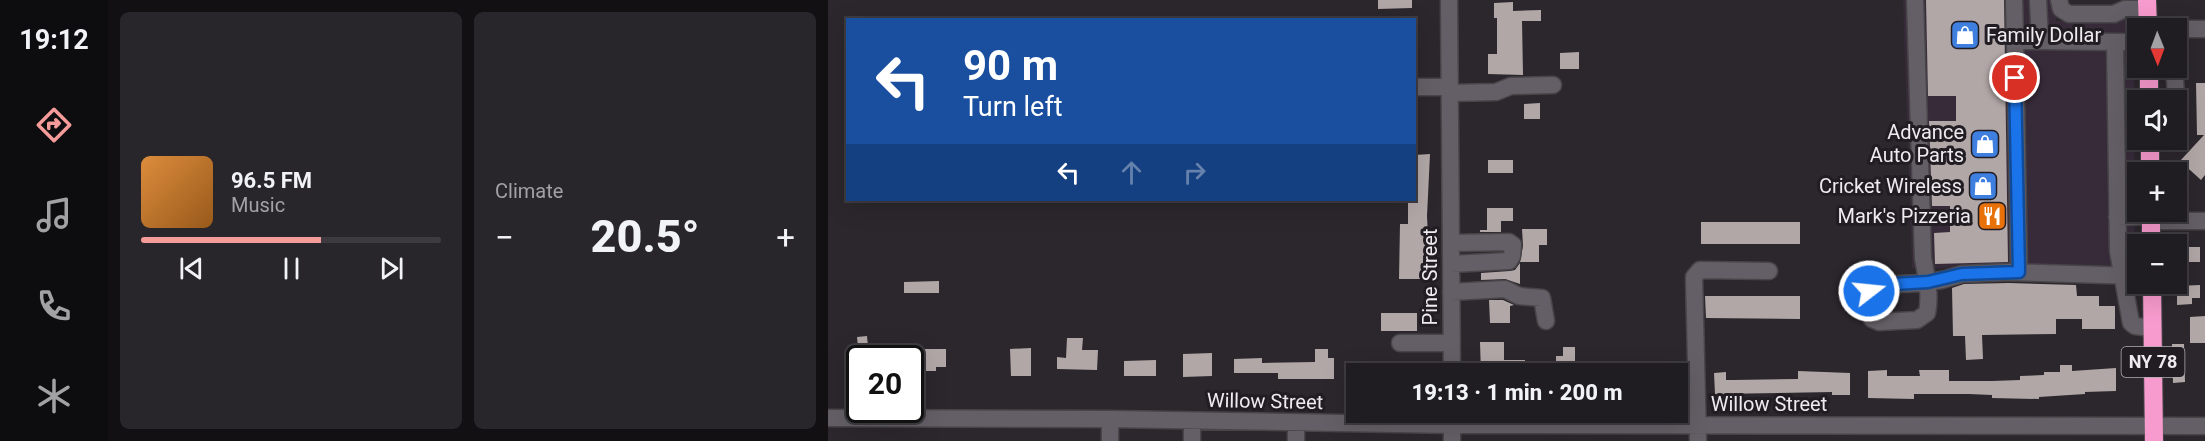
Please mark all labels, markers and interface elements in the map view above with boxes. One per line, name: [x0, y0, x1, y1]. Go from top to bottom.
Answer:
north arrow: [2127, 18, 2187, 78]
map controls: [2127, 18, 2187, 294]
shop icon: Family Dollar: [1949, 19, 1981, 51]
place label: Family Dollar: [1986, 23, 2101, 47]
text: 19:12: [19, 24, 89, 56]
text: 90 m: [963, 41, 1058, 90]
icon: left: [864, 42, 942, 120]
pin: [1989, 52, 2040, 103]
icon: arrive: [1998, 61, 2031, 94]
button: sound: [2127, 90, 2187, 150]
text: Turn left: [963, 91, 1063, 123]
icon: directions: [33, 104, 75, 146]
place label: Advance Auto Parts: [1870, 120, 1964, 167]
shop icon: Advance Auto Parts: [1969, 128, 2001, 160]
icon: left: [1052, 156, 1085, 189]
icon: ahead: [1115, 156, 1148, 189]
icon: right: [1178, 156, 1211, 189]
button: +: [2127, 162, 2187, 222]
text: 96.5 FM: [231, 168, 312, 193]
shop icon: Cricket Wireless: [1967, 170, 1999, 202]
place label: Cricket Wireless: [1819, 174, 1962, 198]
text: Climate: [495, 179, 563, 203]
text: Music: [231, 193, 285, 217]
icon: music: [33, 194, 75, 236]
restaurant icon: Mark's Pizzeria: [1976, 200, 2008, 232]
place label: Mark's Pizzeria: [1837, 204, 1971, 228]
text: 20.5°: [591, 210, 700, 263]
text: −: [495, 218, 514, 257]
text: +: [776, 218, 795, 257]
street label: Pine Street: [1418, 229, 1442, 325]
button: −: [2127, 234, 2187, 294]
icon: previous: [175, 252, 208, 285]
icon: pause: [275, 252, 308, 285]
icon: next: [375, 252, 408, 285]
position arrow: [1837, 259, 1901, 323]
icon: phone: [33, 285, 75, 327]
speed limit sign: 20: [846, 345, 924, 423]
road number: NY 78: [2122, 347, 2184, 377]
icon: climate: [33, 375, 75, 417]
text: 19:13 · 1 min · 200 m: [1412, 380, 1622, 405]
street label: Willow Street: [1207, 388, 1323, 414]
street label: Willow Street: [1711, 392, 1827, 416]

